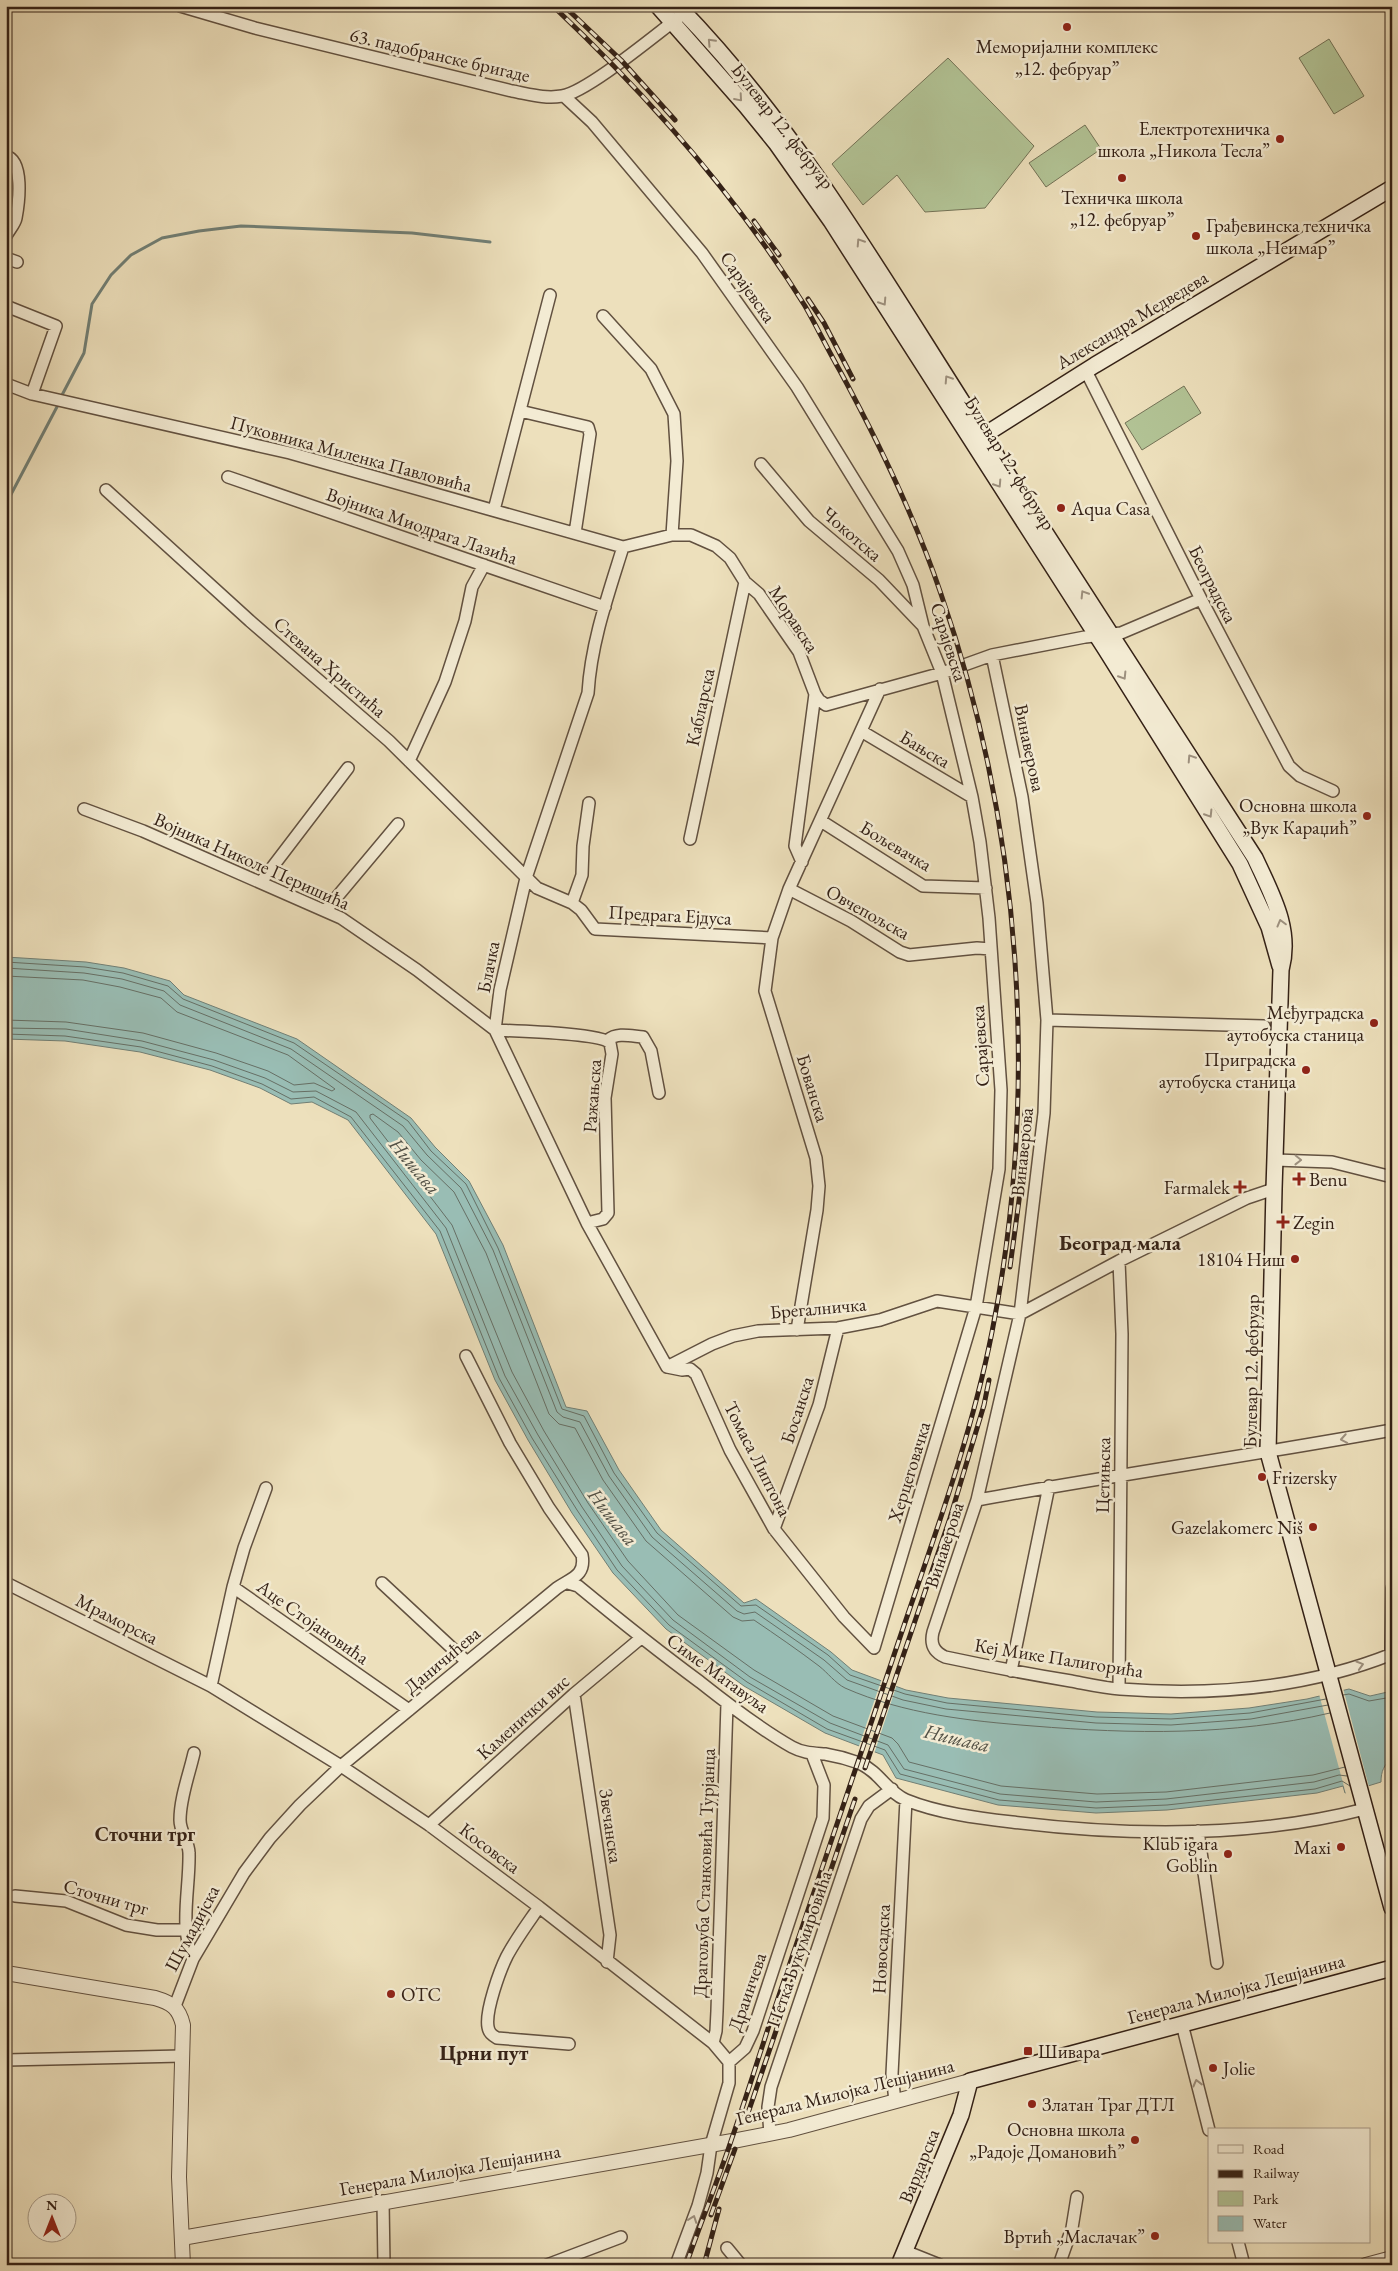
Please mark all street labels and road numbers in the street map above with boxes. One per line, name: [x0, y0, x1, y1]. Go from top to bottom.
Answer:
street label: 63. падобранске бригаде: [347, 22, 533, 88]
street label: Булевар 12. фебруар: [726, 58, 840, 194]
street label: Сарајевска: [714, 246, 782, 328]
street label: Александра Медведева: [1051, 265, 1213, 376]
street label: Булевар 12. фебруар: [959, 391, 1061, 535]
street label: Пуковника Миленка Павловића: [227, 410, 475, 498]
street label: Војника Миодрага Лазића: [323, 482, 521, 571]
street label: Чокотска: [817, 501, 888, 567]
street label: Београдска: [1183, 541, 1243, 627]
street label: Моравска: [763, 581, 825, 658]
street label: Сарајевска: [925, 599, 974, 685]
street label: Стевана Христића: [268, 611, 392, 723]
street label: Кабларска: [680, 665, 721, 748]
street label: Винаверова: [1009, 702, 1052, 795]
street label: Бањска: [895, 724, 955, 774]
street label: Војника Николе Перишића: [150, 806, 354, 916]
street label: Бољевачка: [856, 815, 937, 877]
street label: Овчепољска: [822, 879, 915, 946]
street label: Предрага Ејдуса: [608, 899, 733, 931]
street label: Блачка: [471, 938, 505, 995]
street label: Сарајевска: [965, 1004, 995, 1088]
street label: Бованска: [791, 1051, 835, 1125]
street label: Ражањска: [577, 1058, 607, 1134]
street label: Винаверова: [1005, 1106, 1039, 1198]
street label: Брегалничка: [769, 1291, 868, 1325]
street label: Булевар 12. фебруар: [1237, 1294, 1265, 1448]
street label: Босанска: [774, 1373, 820, 1447]
street label: Томаса Липтона: [718, 1397, 798, 1521]
street label: Херцеговачка: [882, 1418, 936, 1526]
street label: Цетињска: [1090, 1436, 1116, 1513]
street label: Винаверова: [918, 1498, 970, 1591]
street label: Аце Стојановића: [251, 1573, 374, 1670]
street label: Мраморска: [72, 1588, 163, 1651]
street label: Даничићева: [399, 1620, 486, 1699]
street label: Симе Матавуља: [662, 1627, 775, 1719]
street label: Кеј Мике Палигорића: [973, 1632, 1146, 1684]
street label: Каменички вис: [471, 1669, 575, 1765]
street label: Драгољуба Станковића Турјанца: [687, 1747, 721, 1998]
street label: Звечанска: [593, 1787, 629, 1865]
street label: Косовска: [454, 1817, 526, 1879]
street label: Петка Букумировића: [760, 1867, 838, 2031]
street label: Сточни трг: [61, 1873, 152, 1921]
street label: Шумадијска: [159, 1880, 225, 1975]
street label: Новосадска: [866, 1903, 896, 1994]
street label: Генерала Милојка Лешјанина: [1125, 1948, 1348, 2030]
street label: Драинчева: [722, 1949, 772, 2035]
street label: Генерала Милојка Лешјанина: [733, 2053, 957, 2131]
street label: Вардарска: [893, 2125, 945, 2207]
street label: Генерала Милојка Лешјанина: [338, 2138, 563, 2202]

